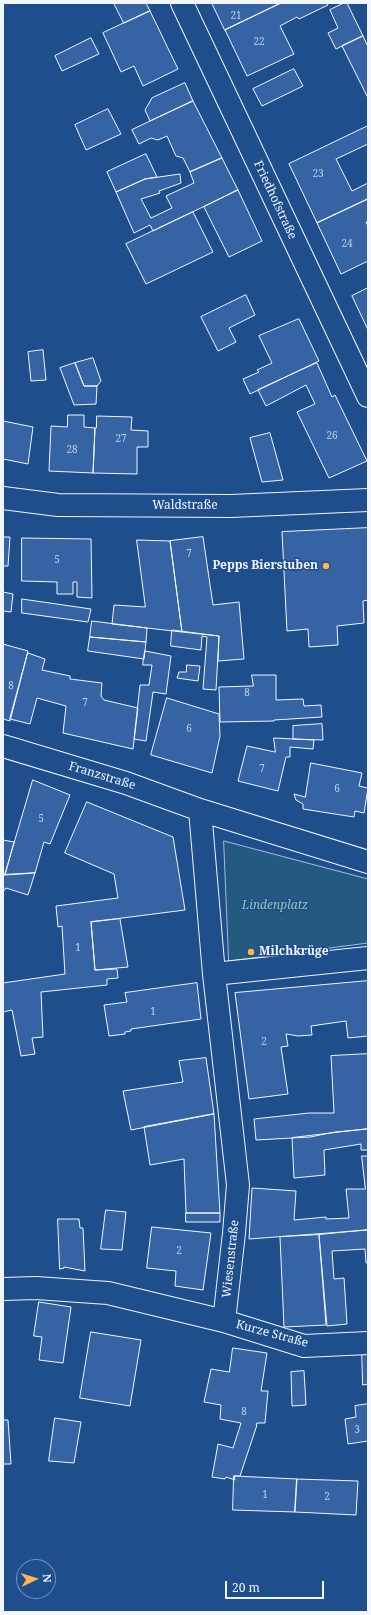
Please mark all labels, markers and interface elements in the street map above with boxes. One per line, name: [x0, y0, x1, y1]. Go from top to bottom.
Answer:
house number: 21: [230, 10, 242, 22]
house number: 22: [253, 36, 265, 48]
street label: Friedhofstraße: [250, 158, 300, 242]
house number: 23: [312, 168, 324, 180]
house number: 24: [341, 238, 353, 250]
house number: 26: [326, 430, 338, 442]
house number: 27: [115, 433, 127, 445]
house number: 28: [66, 444, 78, 456]
street label: Waldstraße: [152, 499, 218, 513]
house number: 7: [186, 548, 192, 560]
house number: 5: [54, 554, 60, 566]
place label: Pepps Bierstuben: [212, 559, 318, 573]
marker: Pepps Bierstuben: [321, 561, 331, 571]
house number: 8: [8, 680, 14, 692]
house number: 8: [244, 687, 250, 699]
house number: 7: [82, 697, 88, 709]
house number: 6: [186, 723, 192, 735]
street label: Franzstraße: [67, 759, 137, 793]
house number: 7: [259, 763, 265, 775]
house number: 6: [334, 783, 340, 795]
house number: 5: [38, 813, 44, 825]
park label: Lindenplatz: [242, 899, 308, 913]
house number: 1: [75, 942, 81, 954]
place label: Milchkrüge: [259, 945, 329, 959]
marker: Milchkrüge: [246, 947, 256, 957]
house number: 1: [150, 1006, 156, 1018]
house number: 2: [261, 1036, 267, 1048]
street label: Wiesenstraße: [220, 1219, 242, 1299]
house number: 2: [176, 1245, 182, 1257]
street label: Kurze Straße: [234, 1317, 310, 1351]
house number: 8: [241, 1406, 247, 1418]
house number: 3: [354, 1424, 360, 1436]
house number: 1: [262, 1489, 268, 1501]
house number: 2: [324, 1491, 330, 1503]
north arrow: [16, 1559, 56, 1599]
text: N: [40, 1573, 55, 1583]
scale bar: [227, 1573, 326, 1599]
text: 20 m: [232, 1579, 260, 1596]

